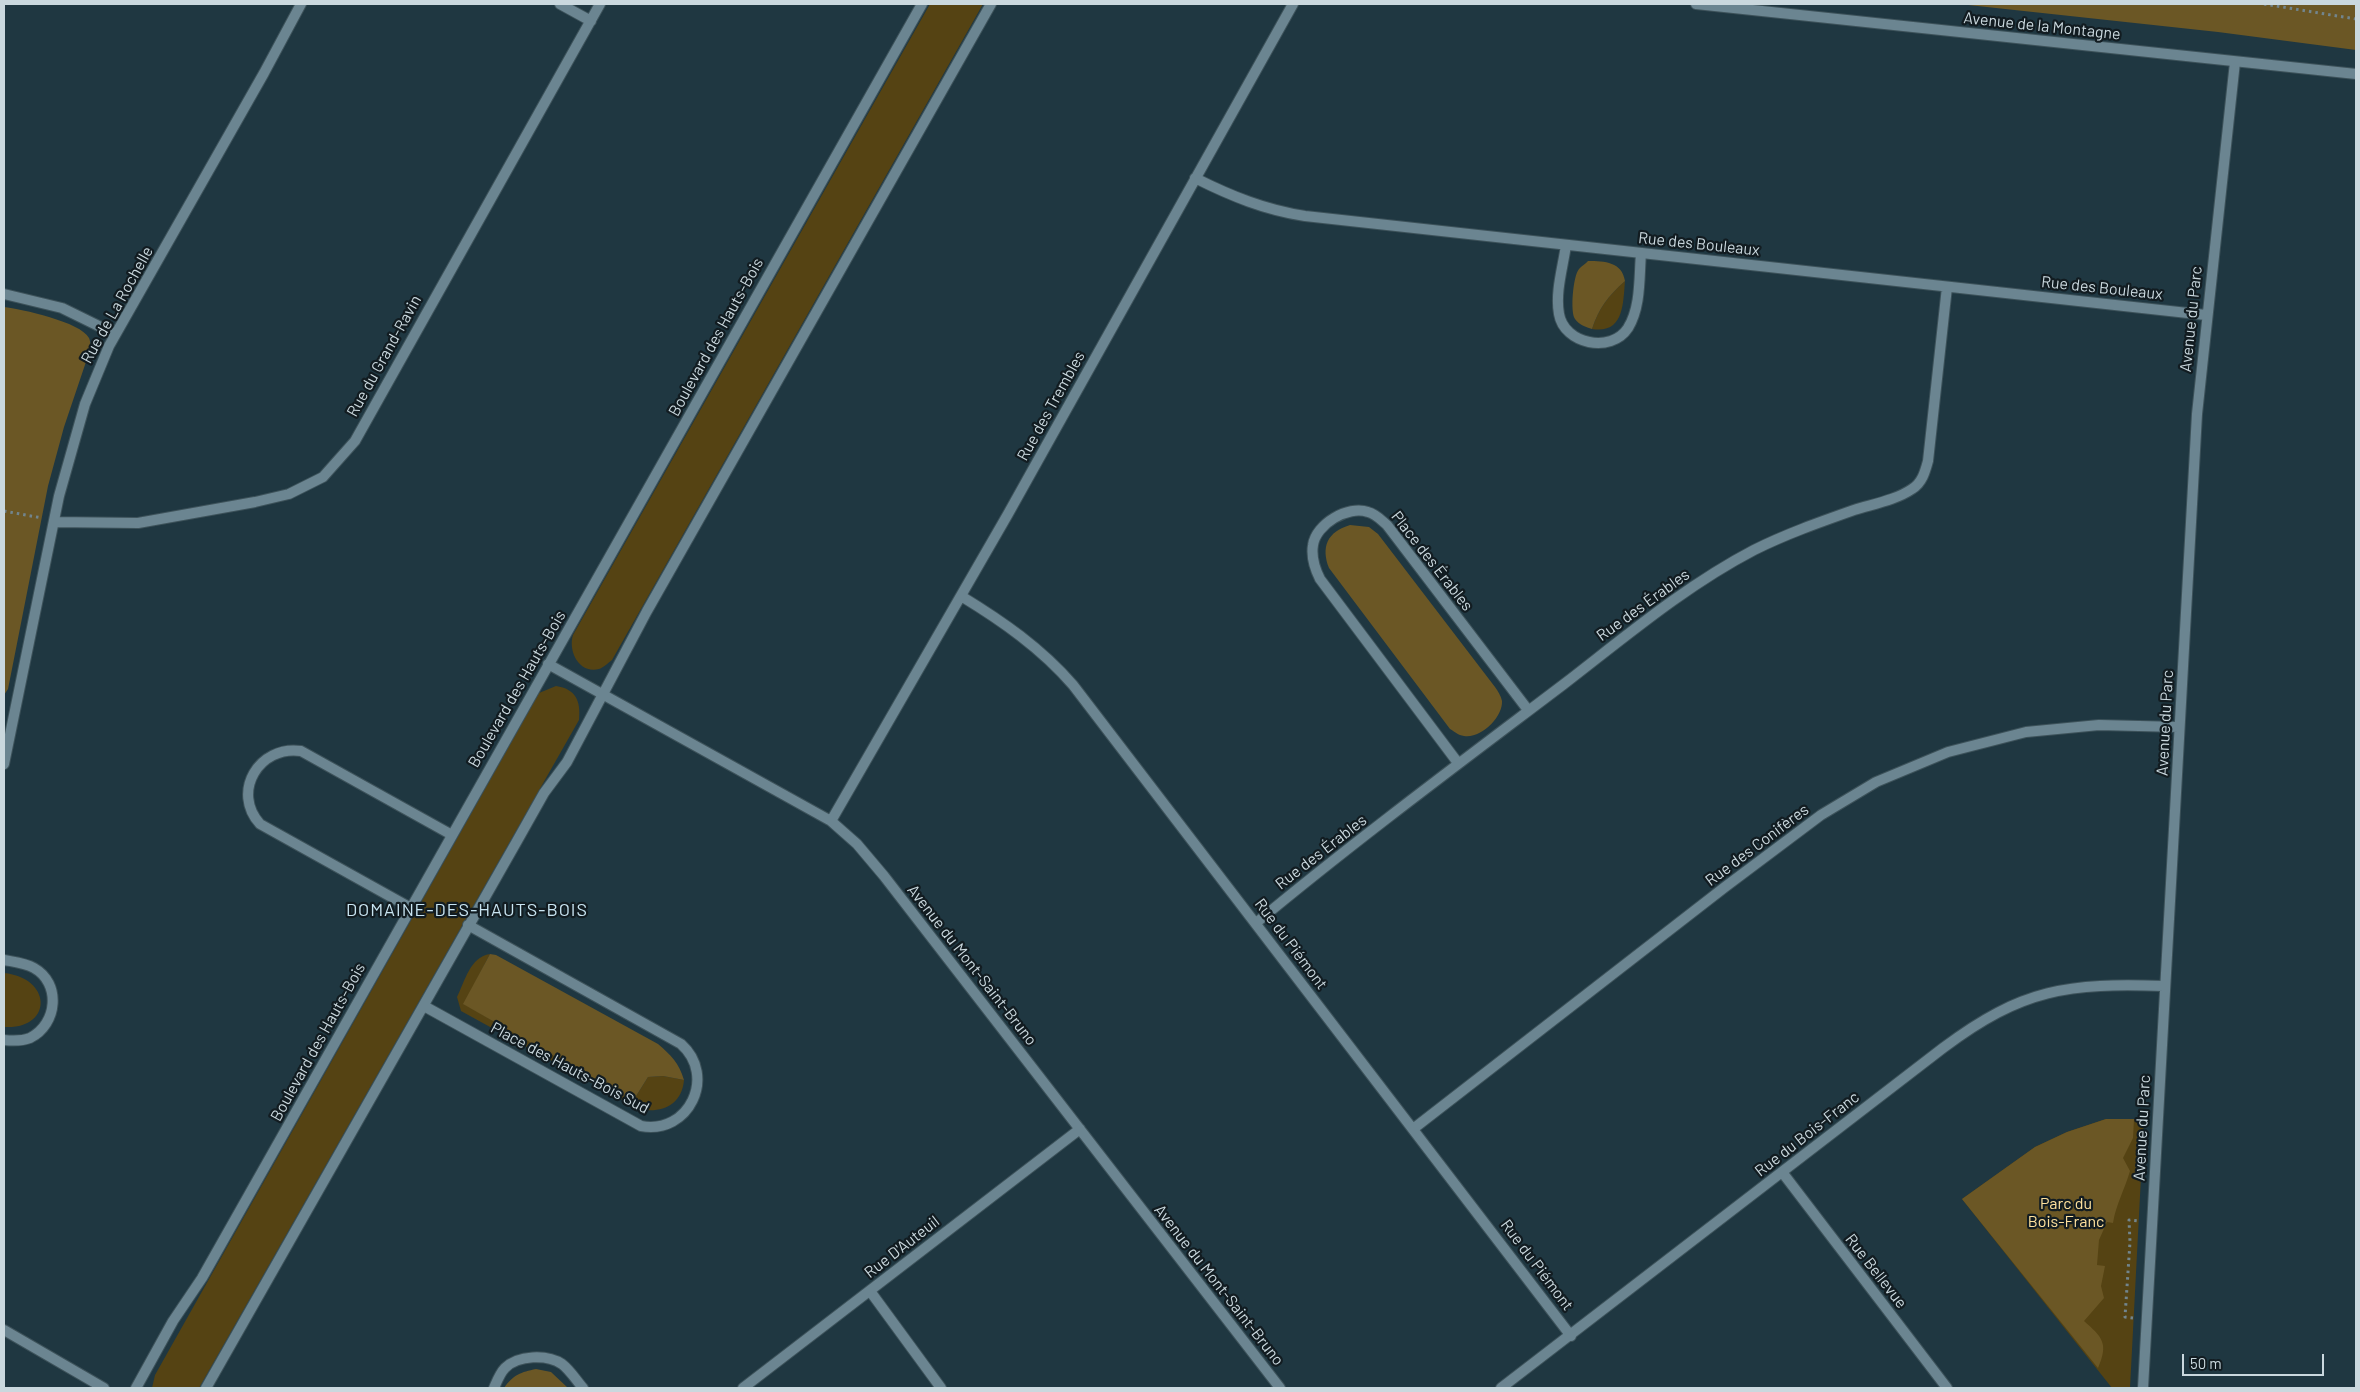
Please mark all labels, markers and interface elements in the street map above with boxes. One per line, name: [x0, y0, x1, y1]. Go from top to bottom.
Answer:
street label: Avenue de la Montagne: [1962, 8, 2122, 44]
street label: Rue des Bouleaux: [1637, 228, 1761, 260]
street label: Rue de La Rochelle: [77, 243, 157, 367]
street label: Boulevard des Hauts-Bois: [664, 254, 768, 420]
street label: Avenue du Parc: [2176, 265, 2206, 373]
street label: Rue des Bouleaux: [2040, 272, 2164, 304]
street label: Rue du Grand-Ravin: [343, 292, 425, 420]
street label: Rue des Trembles: [1013, 348, 1089, 464]
street label: Place des Érables: [1387, 507, 1477, 615]
street label: Rue des Érables: [1593, 565, 1693, 645]
street label: Boulevard des Hauts-Bois: [464, 607, 570, 771]
street label: Avenue du Parc: [2153, 669, 2177, 777]
street label: Rue des Conifères: [1701, 800, 1813, 890]
street label: Rue des Érables: [1272, 810, 1370, 894]
street label: Avenue du Mont-Saint-Bruno: [903, 881, 1041, 1049]
street label: Rue du Piémont: [1251, 895, 1331, 993]
district label: DOMAINE-DES-HAUTS-BOIS: [343, 899, 591, 921]
street label: Boulevard des Hauts-Bois: [266, 959, 370, 1125]
street label: Place des Hauts-Bois Sud: [487, 1018, 653, 1118]
street label: Avenue du Parc: [2130, 1074, 2154, 1182]
street label: Rue du Bois-Franc: [1751, 1087, 1863, 1181]
park label: Parc du Bois-Franc: [2028, 1194, 2104, 1232]
street label: Avenue du Mont-Saint-Bruno: [1150, 1201, 1288, 1369]
street label: Rue D'Auteuil: [861, 1212, 943, 1282]
street label: Rue du Piémont: [1497, 1216, 1577, 1314]
street label: Rue Bellevue: [1841, 1230, 1911, 1312]
scale bar: [2185, 1344, 2328, 1376]
text: 50 m: [2190, 1354, 2222, 1372]

